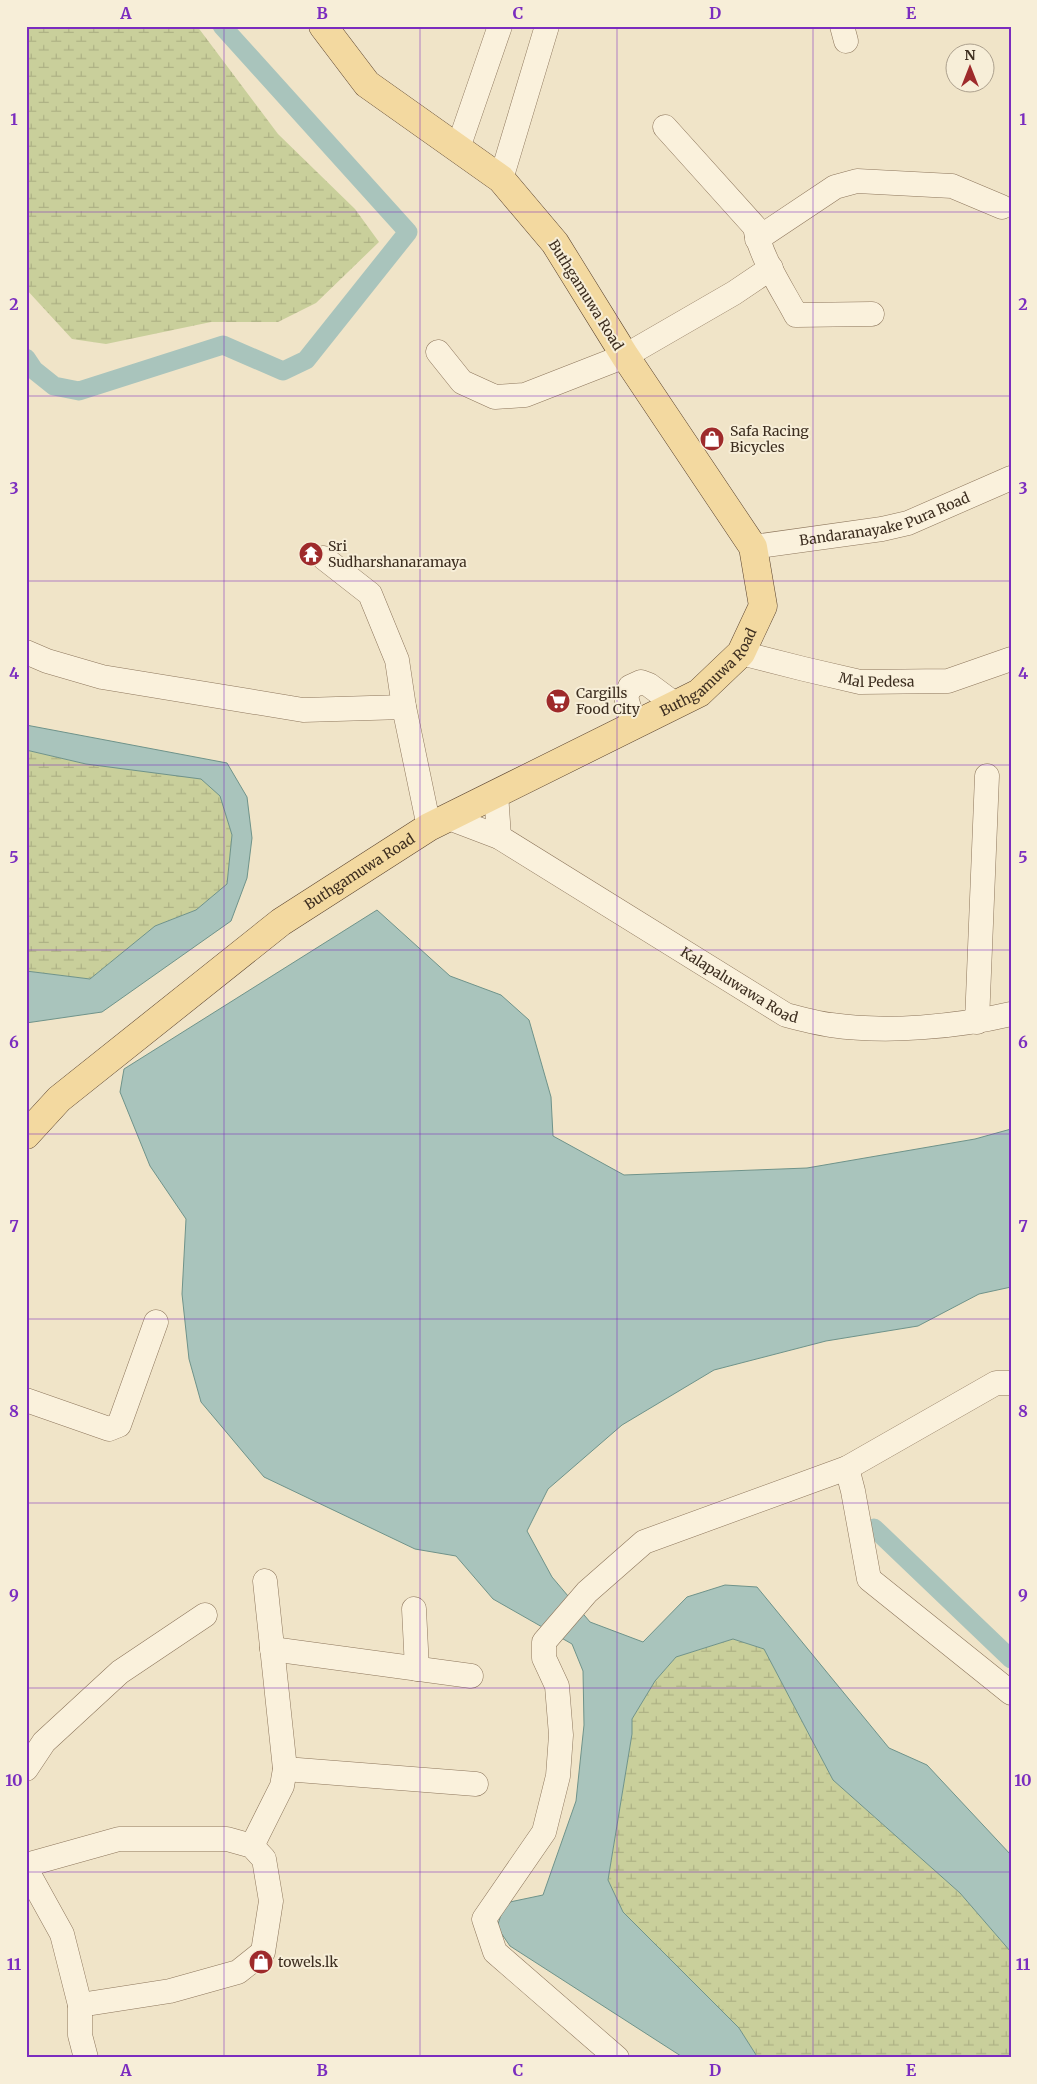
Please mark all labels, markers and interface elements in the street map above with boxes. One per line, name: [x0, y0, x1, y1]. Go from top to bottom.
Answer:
text: A: [119, 3, 132, 23]
text: B: [316, 3, 328, 23]
text: C: [513, 3, 523, 23]
text: D: [709, 3, 721, 23]
text: E: [906, 3, 917, 23]
north arrow: [944, 42, 994, 92]
text: N: [964, 46, 976, 64]
text: 1: [10, 109, 18, 129]
text: 1: [1019, 109, 1027, 129]
street label: Buthgamuwa Road: [545, 236, 628, 354]
text: 2: [9, 294, 19, 314]
text: 2: [1018, 294, 1028, 314]
place label: Safa Racing Bicycles: [730, 422, 809, 456]
shop icon: Safa Racing Bicycles: [699, 426, 725, 452]
text: 3: [9, 478, 19, 498]
text: 3: [1018, 478, 1028, 498]
street label: Bandaranayake Pura Road: [798, 488, 973, 549]
place label: Sri Sudharshanaramaya: [328, 537, 467, 571]
temple icon: Sri Sudharshanaramaya: [298, 541, 324, 567]
street label: Buthgamuwa Road: [657, 625, 761, 720]
text: 4: [9, 663, 19, 683]
text: 4: [1018, 663, 1028, 683]
street label: Mal Pedesa: [837, 668, 915, 691]
place label: Cargills Food City: [576, 684, 641, 718]
supermarket icon: Cargills Food City: [545, 688, 571, 714]
street label: Buthgamuwa Road: [301, 829, 418, 914]
text: 5: [9, 847, 19, 867]
text: 5: [1018, 847, 1028, 867]
street label: Kalapaluwawa Road: [677, 943, 800, 1027]
text: 6: [9, 1032, 19, 1052]
text: 6: [1018, 1032, 1028, 1052]
text: 7: [9, 1216, 19, 1236]
text: 7: [1018, 1216, 1028, 1236]
text: 8: [9, 1401, 19, 1421]
text: 8: [1018, 1401, 1028, 1421]
text: 9: [9, 1585, 19, 1605]
text: 9: [1018, 1585, 1028, 1605]
text: 10: [5, 1770, 23, 1790]
text: 10: [1014, 1770, 1032, 1790]
shop icon: towels.lk: [248, 1949, 274, 1975]
place label: towels.lk: [278, 1953, 338, 1971]
text: 11: [7, 1954, 22, 1974]
text: 11: [1016, 1954, 1031, 1974]
text: A: [119, 2060, 132, 2080]
text: B: [316, 2060, 328, 2080]
text: C: [513, 2060, 523, 2080]
text: D: [709, 2060, 721, 2080]
text: E: [906, 2060, 917, 2080]

